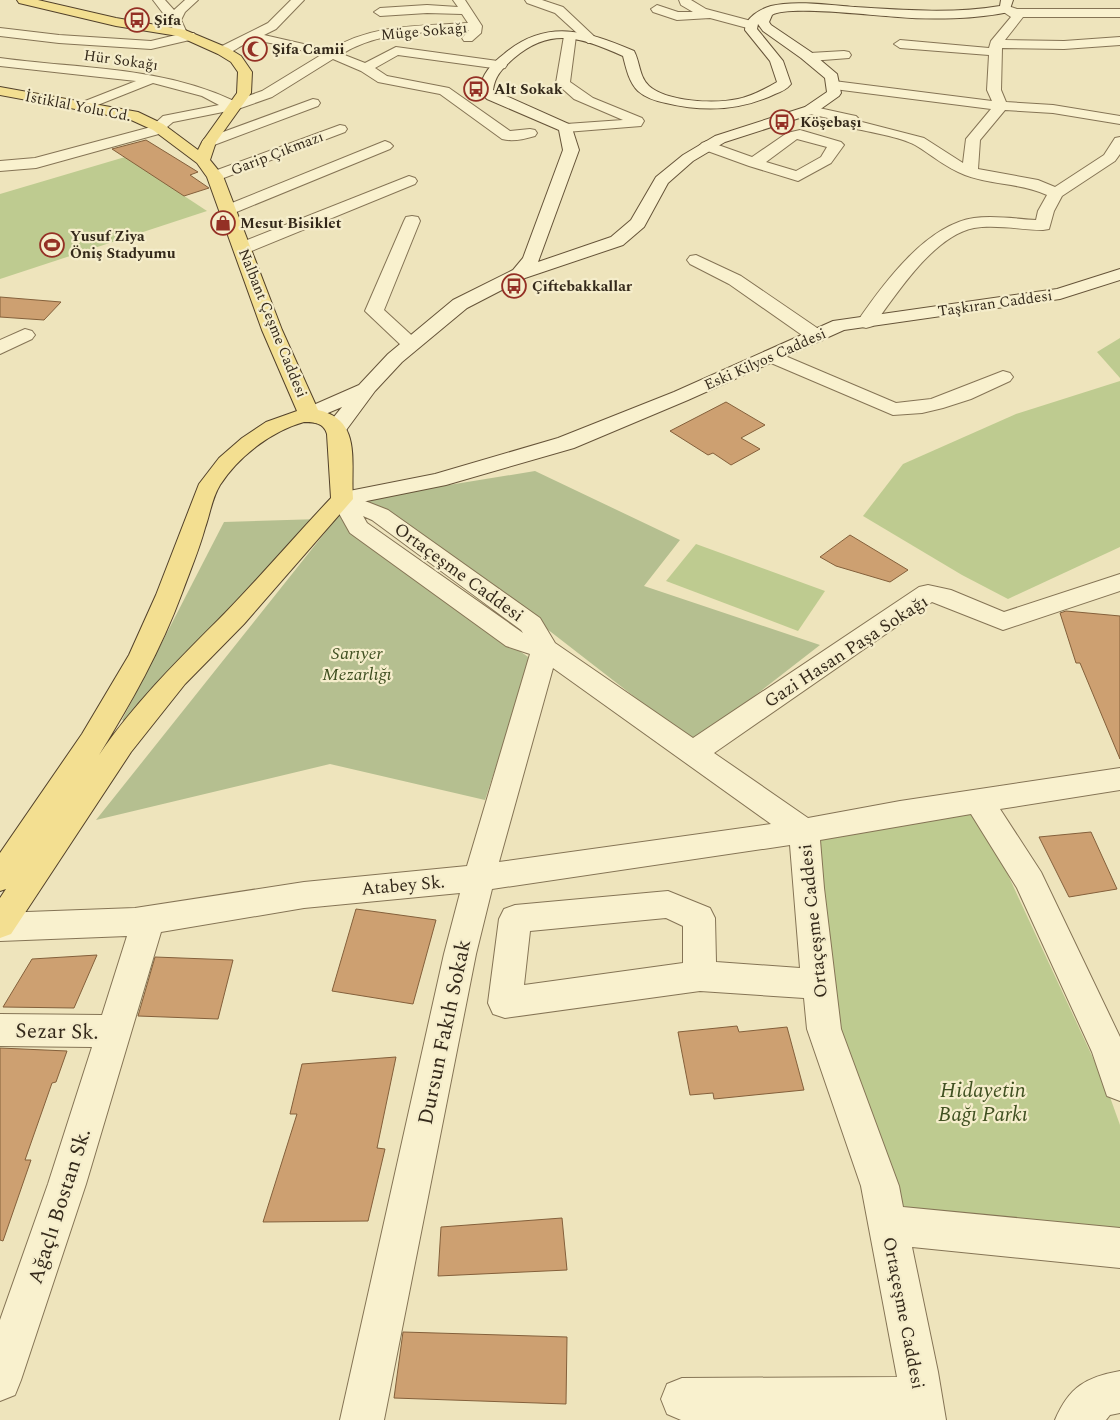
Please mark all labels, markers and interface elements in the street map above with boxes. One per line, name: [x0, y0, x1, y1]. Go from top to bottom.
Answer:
bus stop icon: Şifa: [124, 7, 150, 33]
place label: Şifa: [154, 9, 181, 32]
street label: Müge Sokağı: [380, 16, 468, 47]
mosque icon: Şifa Camii: [242, 36, 268, 62]
place label: Şifa Camii: [272, 38, 344, 61]
street label: Hür Sokağı: [82, 44, 160, 77]
bus stop icon: Alt Sokak: [463, 76, 489, 102]
place label: Alt Sokak: [494, 78, 563, 101]
street label: İstiklal Yolu Cd.: [23, 85, 133, 128]
bus stop icon: Köşebaşı: [769, 109, 795, 135]
place label: Köşebaşı: [800, 111, 861, 134]
street label: Garip Çıkmazı: [227, 125, 327, 182]
shop icon: Mesut Bisiklet: [210, 210, 236, 236]
place label: Mesut Bisiklet: [240, 212, 342, 235]
place label: Yusuf Ziya Öniş Stadyumu: [70, 225, 176, 265]
sports icon: Yusuf Ziya Öniş Stadyumu: [39, 232, 65, 258]
street label: Nalbant Çeşme Caddesi: [232, 245, 313, 401]
bus stop icon: Çiftebakkallar: [501, 273, 527, 299]
place label: Çiftebakkallar: [532, 275, 633, 298]
street label: Taşkıran Caddesi: [936, 284, 1054, 323]
street label: Eski Kilyos Caddesi: [700, 322, 830, 397]
street label: Ortaçeşme Caddesi: [388, 516, 529, 629]
street label: Gazi Hasan Paşa Sokağı: [759, 588, 934, 715]
park label: Sarıyer Mezarlığı: [322, 640, 392, 688]
street label: Ortaçeşme Caddesi: [792, 843, 835, 999]
street label: Atabey Sk.: [360, 868, 446, 903]
street label: Dursun Fakıh Sokak: [410, 936, 480, 1128]
street label: Sezar Sk.: [15, 1015, 99, 1049]
park label: Hidayetin Bağı Parkı: [938, 1075, 1028, 1131]
street label: Ağaçlı Bostan Sk.: [20, 1124, 100, 1288]
street label: Ortaçeşme Caddesi: [875, 1235, 932, 1392]

